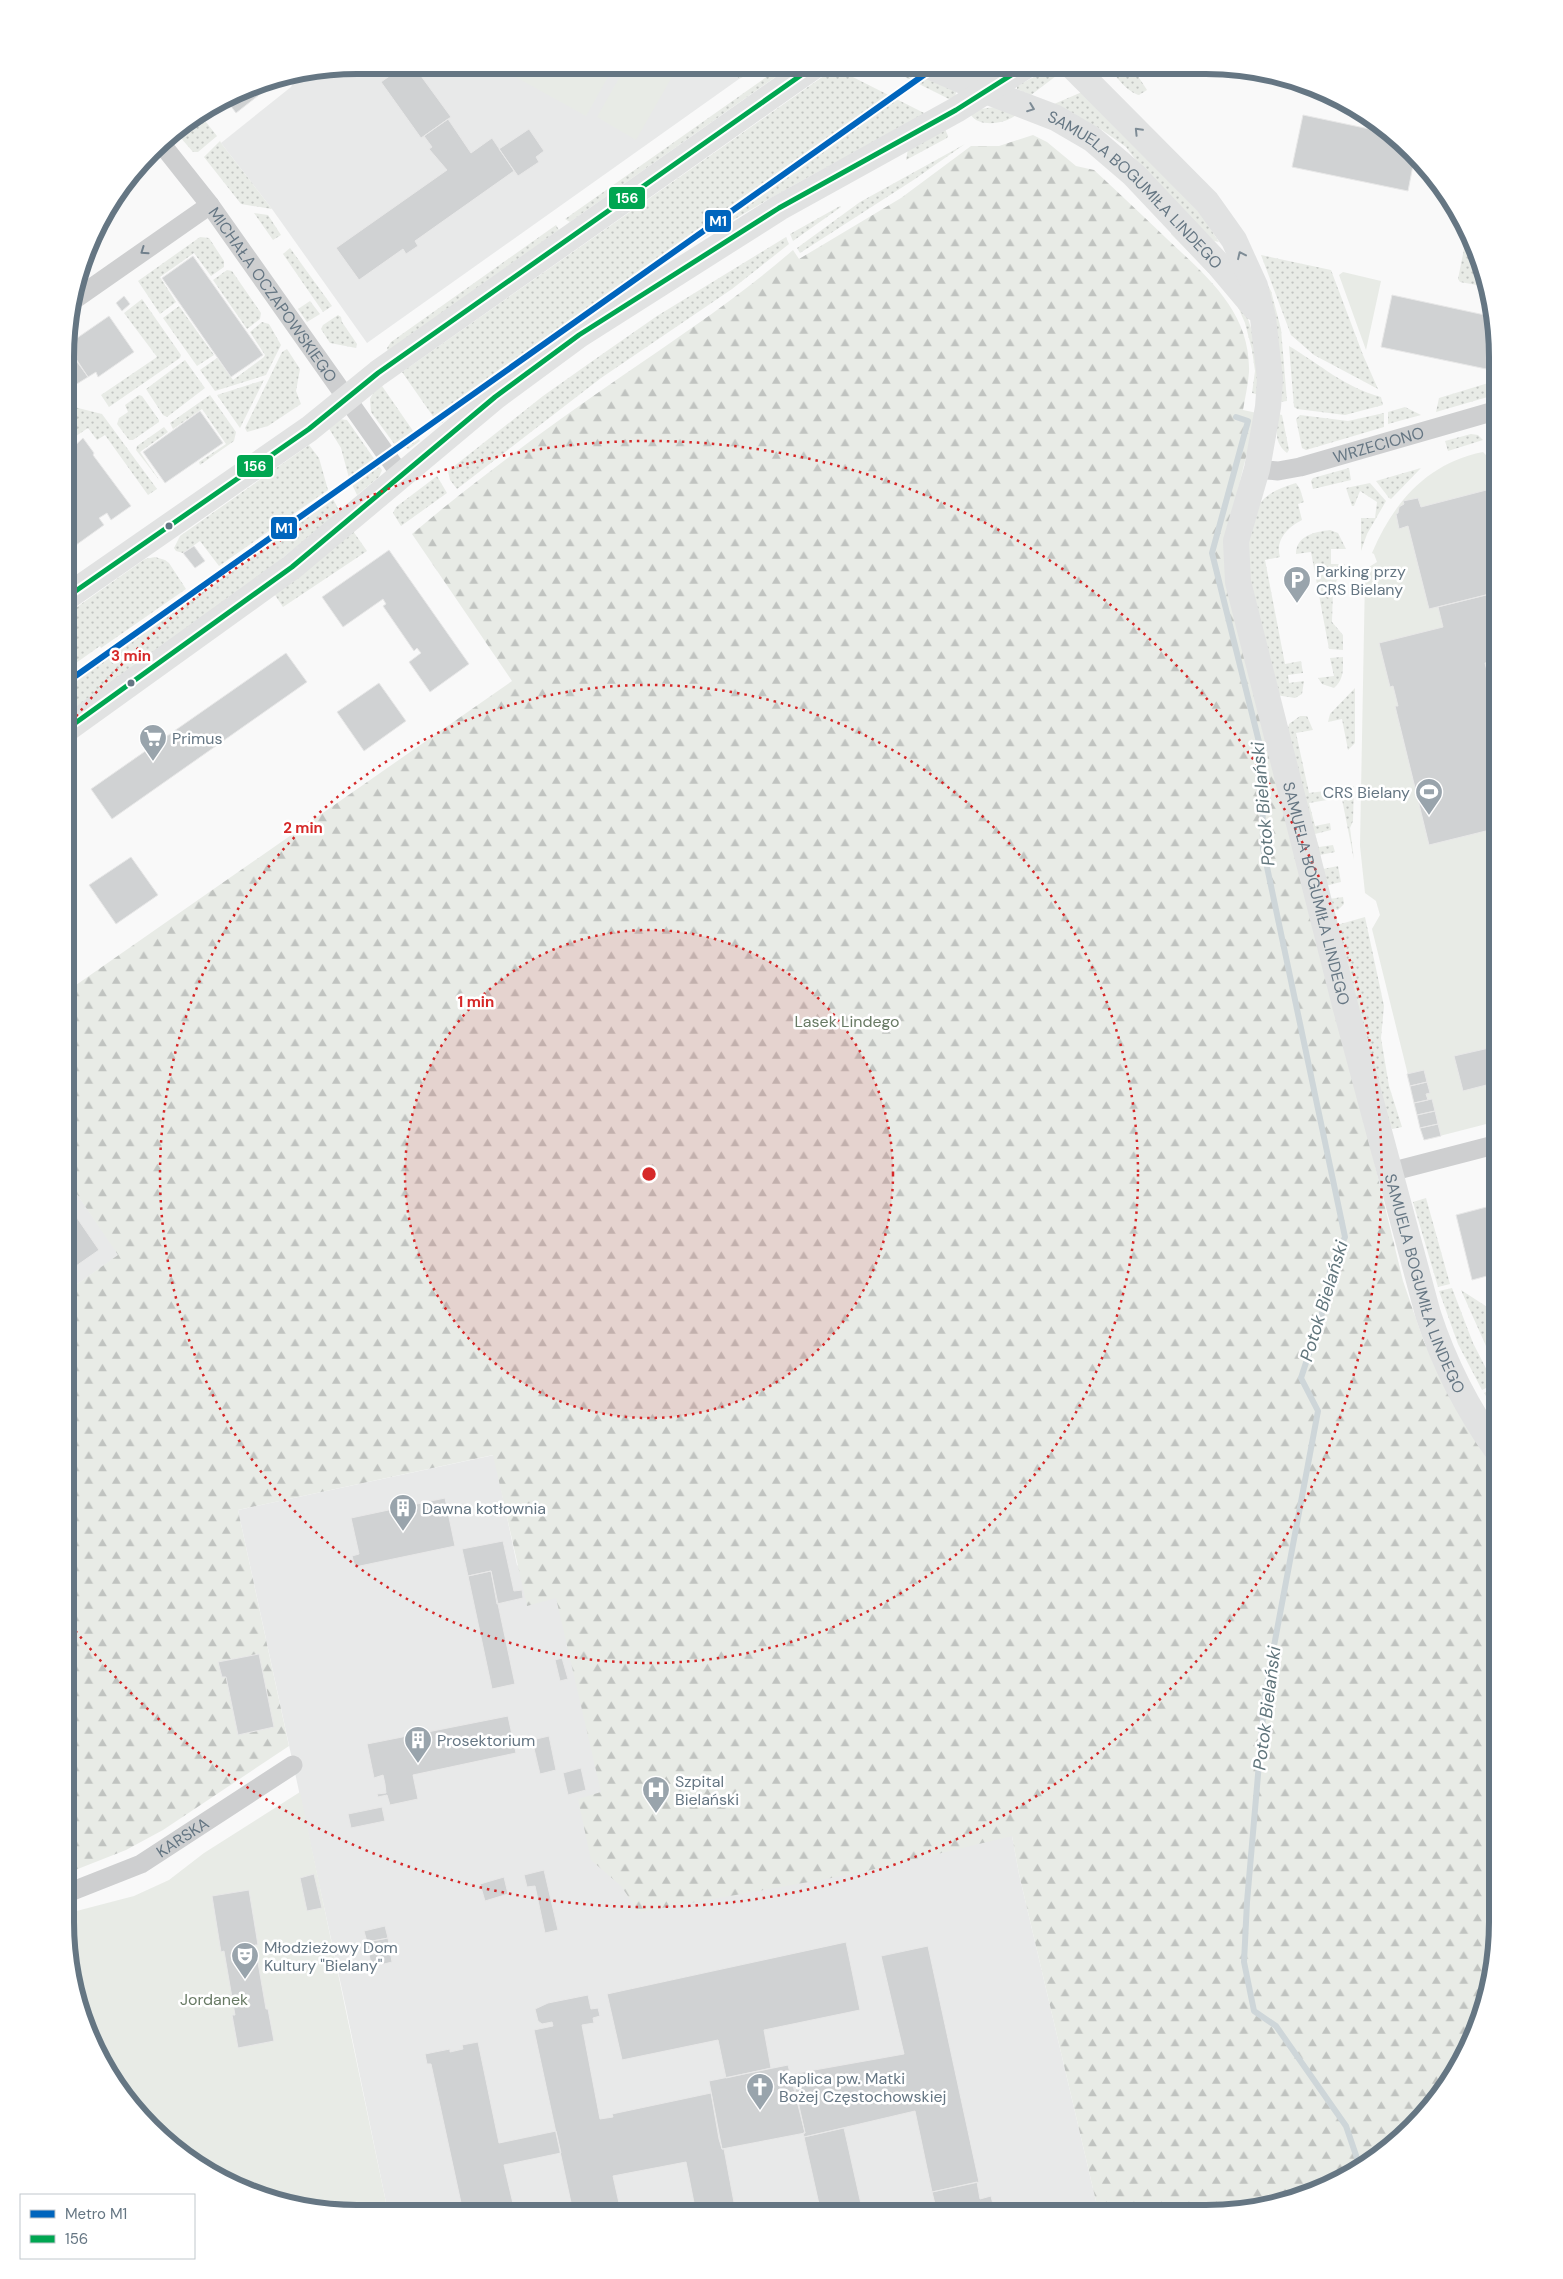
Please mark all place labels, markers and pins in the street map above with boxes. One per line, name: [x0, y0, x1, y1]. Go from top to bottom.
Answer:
unlabelled marker: [164, 521, 174, 531]
place label: Parking przy CRS Bielany: [1316, 561, 1406, 600]
parking icon: Parking przy CRS Bielany: [1282, 565, 1312, 604]
unlabelled marker: [126, 678, 136, 688]
supermarket icon: Primus: [138, 723, 168, 762]
place label: Primus: [172, 728, 223, 749]
sports icon: CRS Bielany: [1414, 777, 1444, 816]
place label: CRS Bielany: [1323, 782, 1410, 803]
centre of rings: [640, 1165, 658, 1183]
building icon: Dawna kotłownia: [388, 1493, 418, 1532]
place label: Dawna kotłownia: [422, 1498, 546, 1519]
building icon: Prosektorium: [403, 1725, 433, 1764]
place label: Prosektorium: [437, 1730, 535, 1751]
place label: Szpital Bielański: [675, 1771, 739, 1810]
hospital icon: Szpital Bielański: [641, 1775, 671, 1814]
place label: Młodzieżowy Dom Kultury "Bielany": [264, 1937, 398, 1976]
theatre icon: Młodzieżowy Dom Kultury "Bielany": [230, 1941, 260, 1980]
place label: Kaplica pw. Matki Bożej Częstochowskiej: [779, 2068, 946, 2107]
church icon: Kaplica pw. Matki Bożej Częstochowskiej: [745, 2072, 775, 2111]

